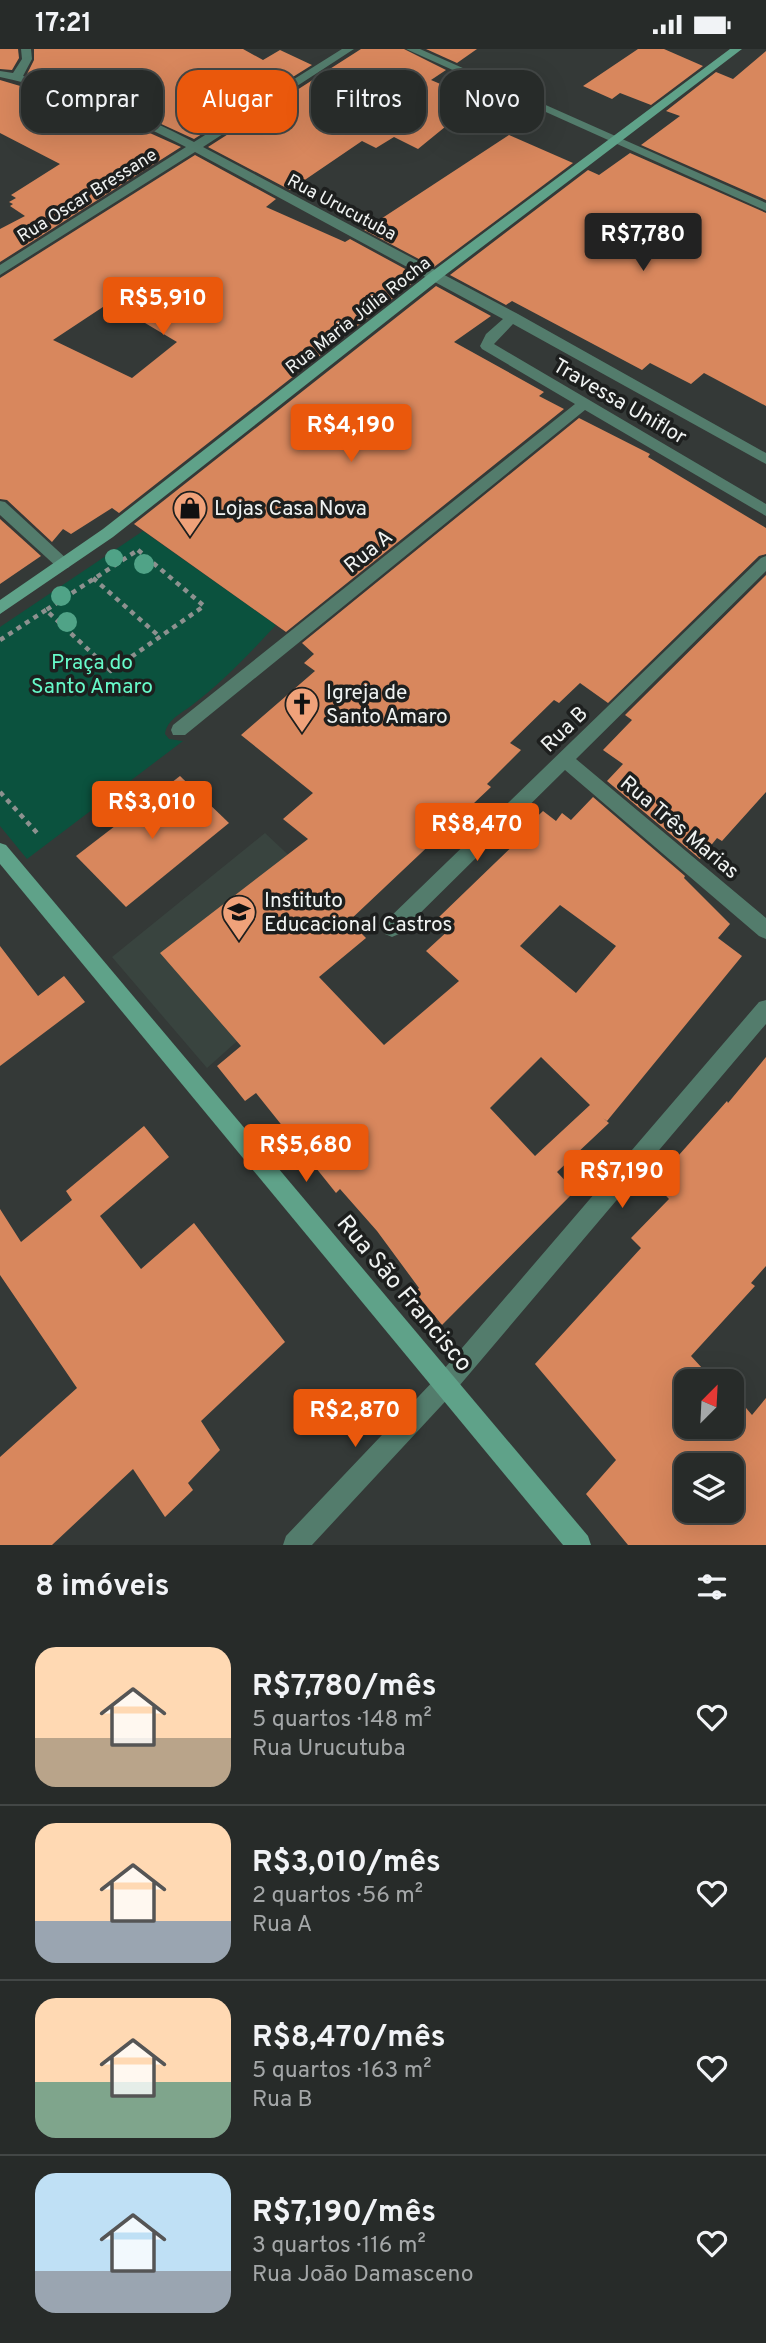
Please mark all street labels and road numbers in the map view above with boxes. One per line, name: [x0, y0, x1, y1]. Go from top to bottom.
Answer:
street label: Rua Oscar Bressane: [14, 144, 162, 249]
street label: Rua Urucutuba: [283, 170, 400, 247]
street label: Rua Maria Júlia Rocha: [282, 252, 436, 380]
street label: Travessa Uniflor: [547, 353, 691, 452]
street label: Rua A: [339, 524, 399, 580]
street label: Rua B: [536, 701, 594, 759]
street label: Rua Três Marias: [614, 770, 744, 886]
street label: Rua São Francisco: [329, 1210, 478, 1379]

